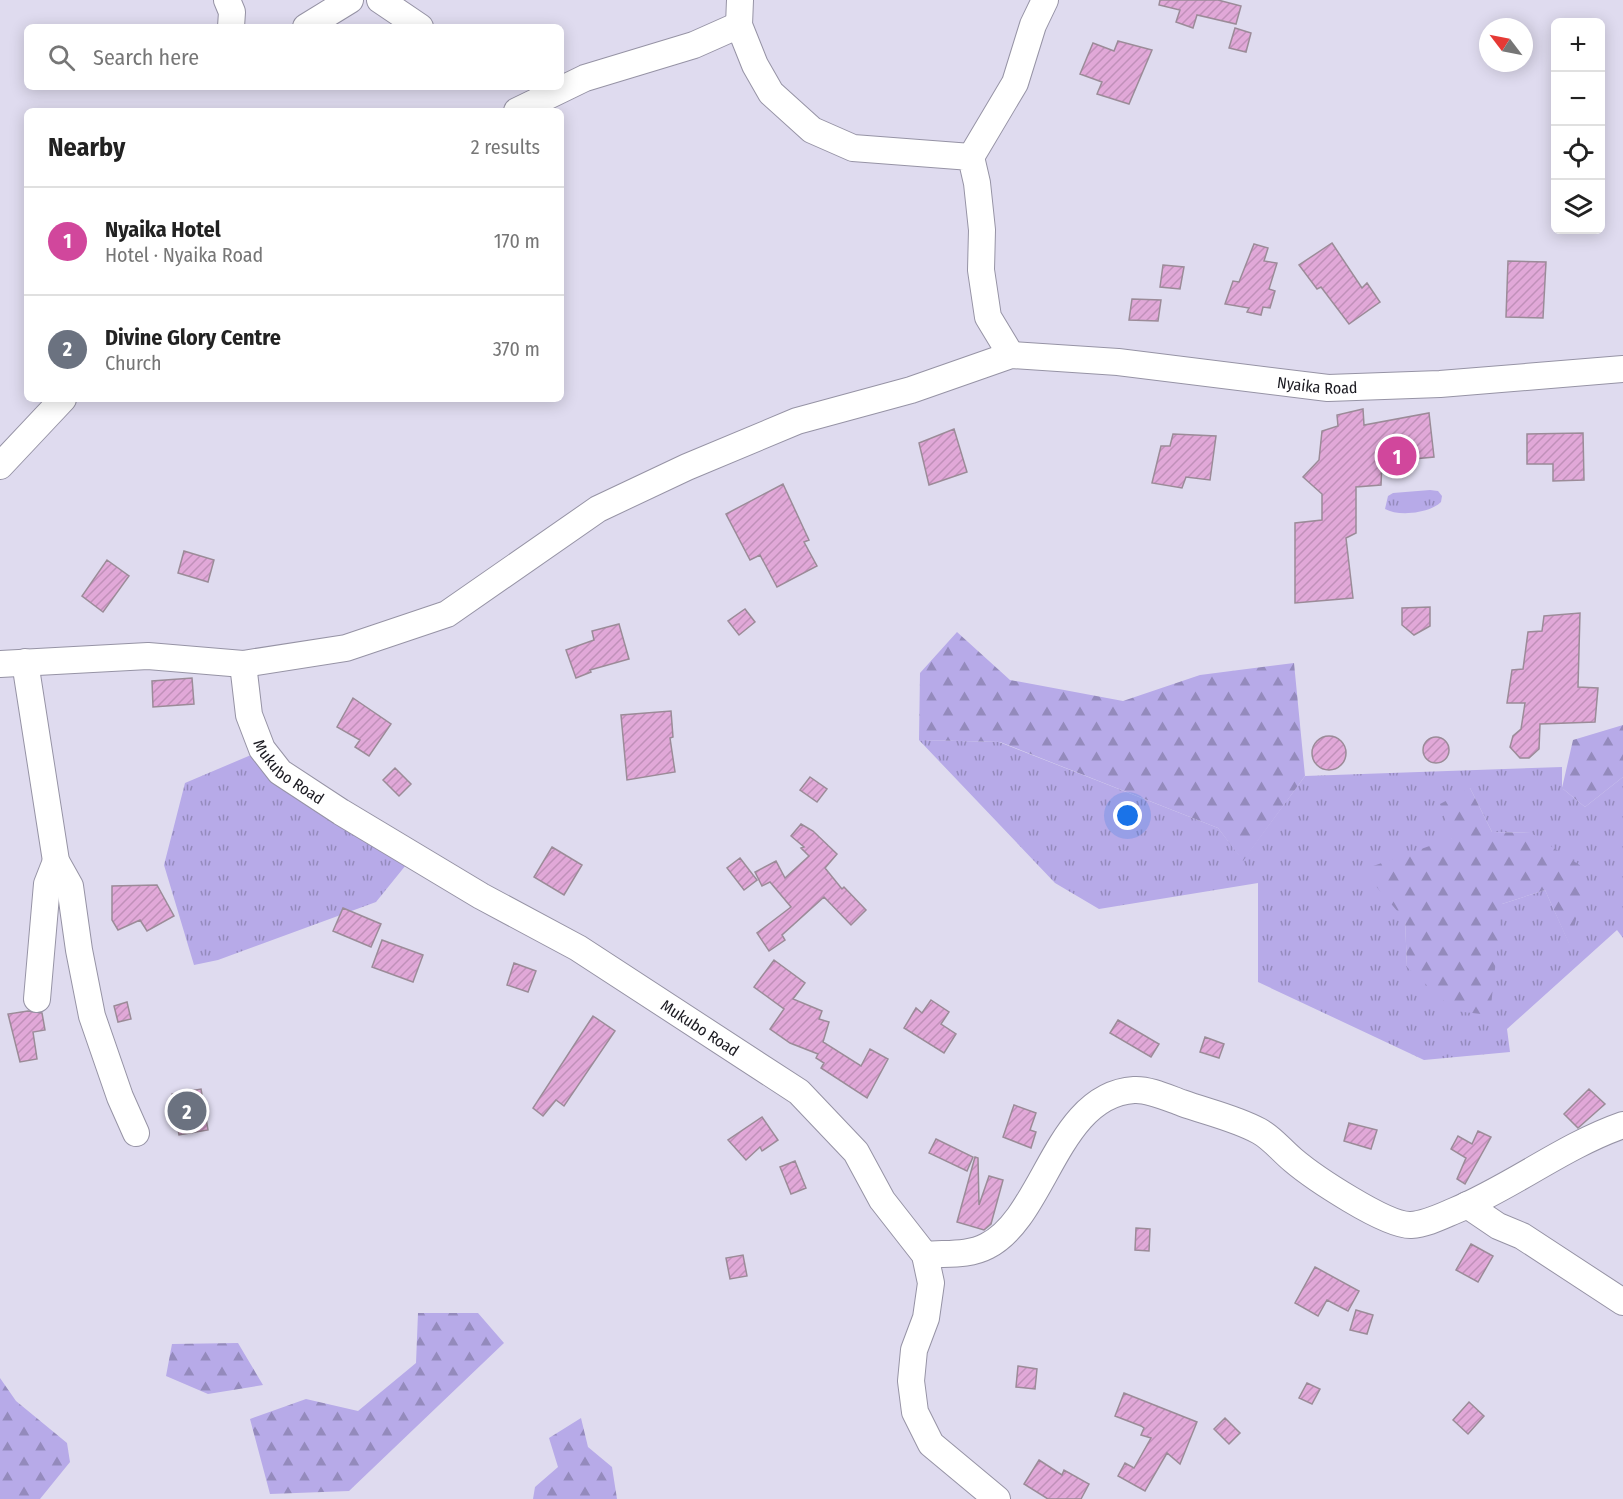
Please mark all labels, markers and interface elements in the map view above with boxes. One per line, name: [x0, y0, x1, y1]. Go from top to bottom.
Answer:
north arrow: [1479, 18, 1533, 72]
map controls: [1551, 18, 1605, 234]
button: +: [1551, 18, 1605, 72]
search box: [24, 24, 564, 90]
icon: search: [45, 41, 78, 74]
text: Search here: [93, 44, 199, 71]
button: −: [1551, 72, 1605, 126]
button: locate: [1551, 126, 1605, 180]
text: Nearby: [48, 132, 125, 163]
text: 2 results: [471, 135, 540, 159]
button: layers: [1551, 180, 1605, 234]
text: Nyaika Hotel: [105, 216, 221, 243]
text: 1: [63, 229, 72, 253]
text: 170 m: [494, 229, 540, 253]
text: Hotel · Nyaika Road: [105, 243, 263, 267]
text: Divine Glory Centre: [105, 324, 281, 351]
text: 2: [63, 337, 72, 361]
text: 370 m: [493, 337, 540, 361]
text: Church: [105, 351, 161, 375]
street label: Nyaika Road: [1276, 373, 1358, 398]
pin: 1: [1378, 434, 1416, 478]
street label: Mukubo Road: [249, 737, 327, 808]
your location: [1113, 801, 1142, 830]
street label: Mukubo Road: [657, 996, 742, 1060]
pin: 2: [168, 1088, 207, 1134]

